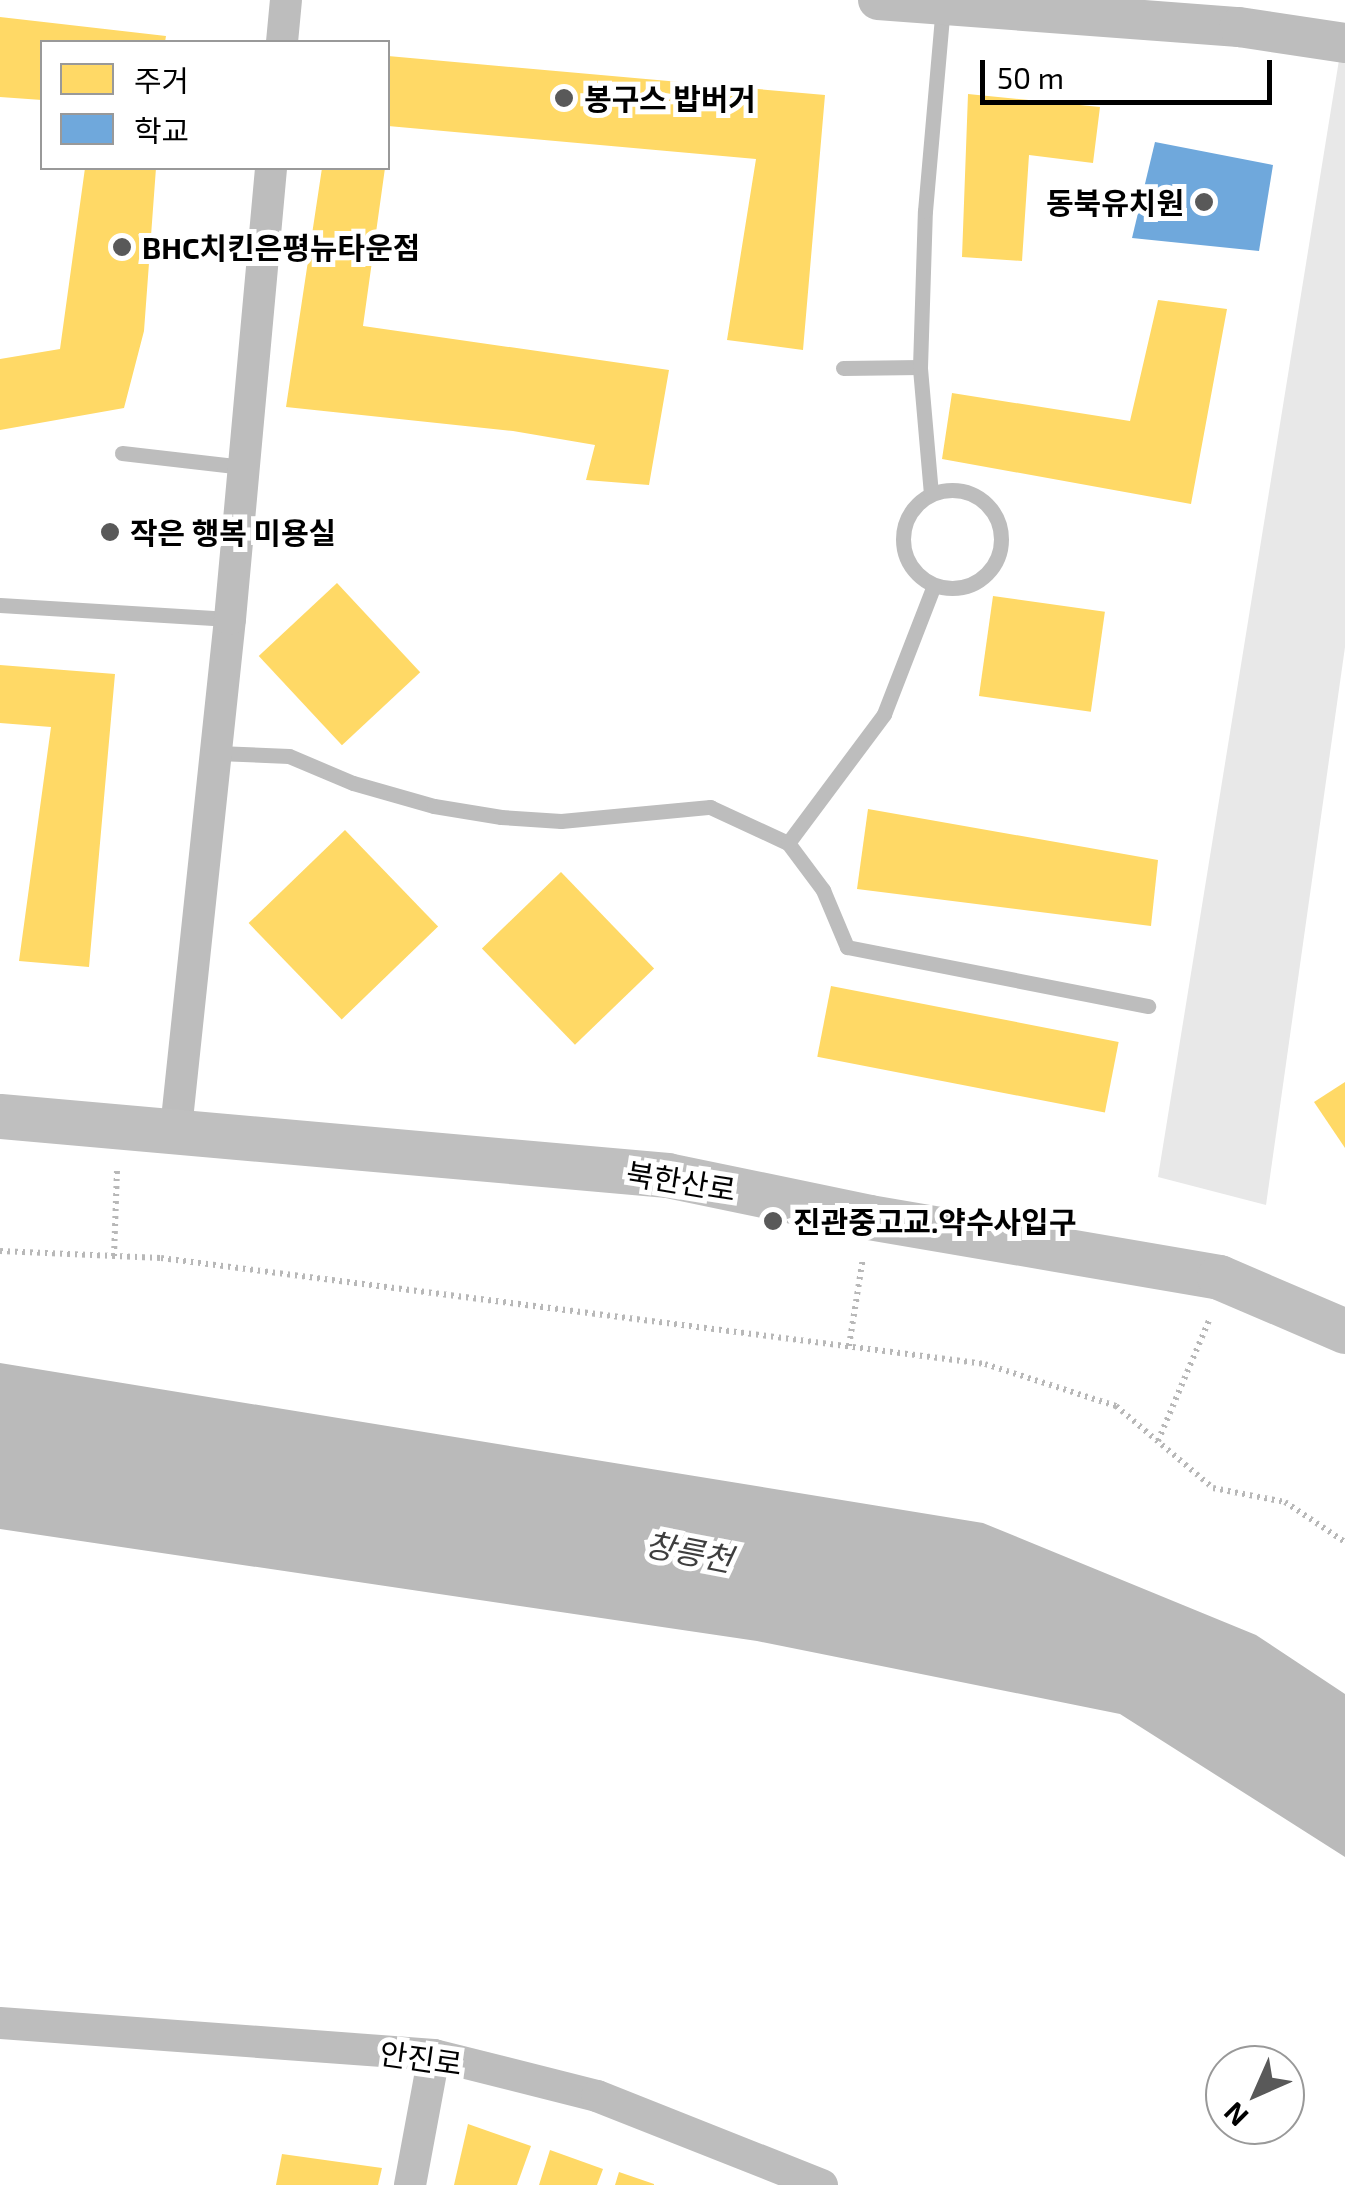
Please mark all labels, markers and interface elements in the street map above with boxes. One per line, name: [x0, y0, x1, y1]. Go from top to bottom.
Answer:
legend: [40, 40, 390, 170]
scale bar: [985, 40, 1278, 102]
text: 50 m: [997, 59, 1064, 95]
text: 주거: [134, 62, 189, 98]
place label: 봉구스 밥버거: [584, 80, 756, 116]
marker: 봉구스 밥버거: [553, 87, 575, 109]
text: 학교: [134, 112, 189, 148]
place label: 동북유치원: [1046, 184, 1184, 220]
marker: 동북유치원: [1193, 191, 1215, 213]
place label: BHC치킨은평뉴타운점: [142, 229, 420, 265]
marker: BHC치킨은평뉴타운점: [111, 236, 133, 258]
place label: 작은 행복 미용실: [130, 514, 336, 550]
marker: 작은 행복 미용실: [99, 521, 121, 543]
street label: 북한산로: [624, 1155, 738, 1207]
place label: 진관중고교.약수사입구: [793, 1203, 1076, 1239]
marker: 진관중고교.약수사입구: [762, 1210, 784, 1232]
water label: 창릉천: [642, 1524, 736, 1578]
street label: 안진로: [377, 2034, 465, 2082]
north arrow: [1205, 2045, 1305, 2145]
text: N: [1216, 2096, 1254, 2134]

